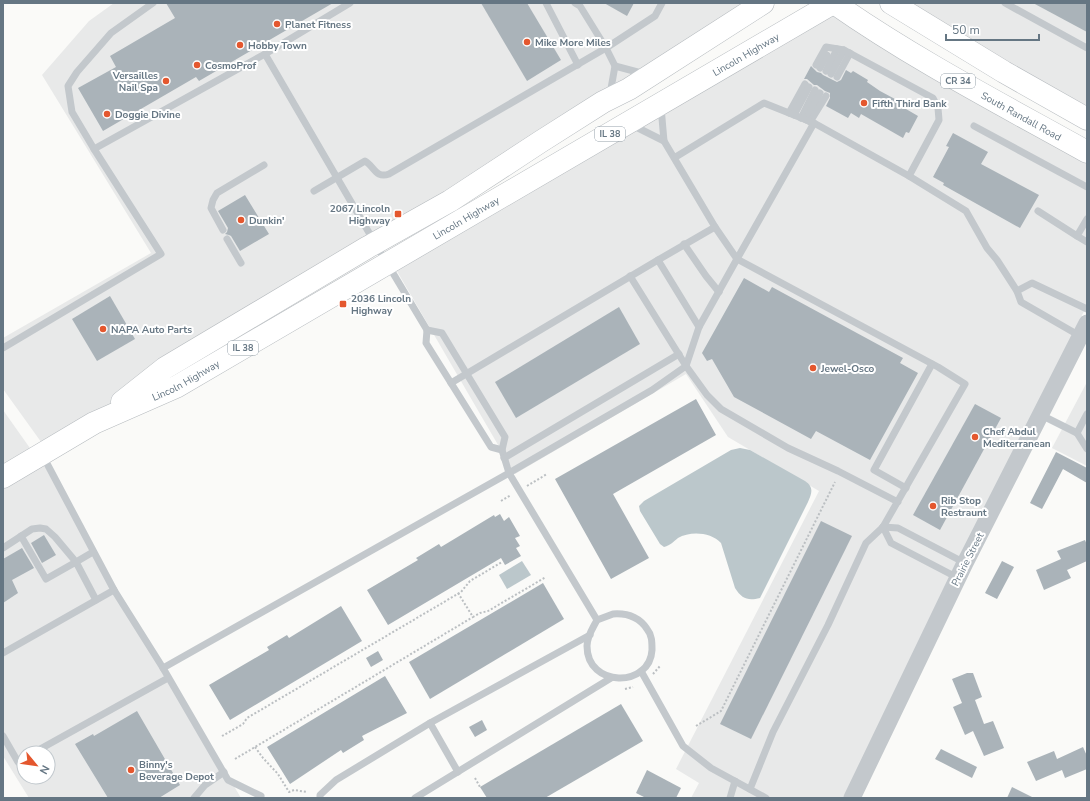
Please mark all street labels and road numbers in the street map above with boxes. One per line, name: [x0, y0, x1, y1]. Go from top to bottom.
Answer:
street label: Lincoln Highway: [710, 30, 783, 80]
road number: CR 34: [941, 74, 975, 88]
street label: South Randall Road: [978, 89, 1064, 145]
road number: IL 38: [595, 127, 625, 141]
street label: Lincoln Highway: [430, 193, 503, 243]
road number: IL 38: [228, 341, 258, 355]
street label: Lincoln Highway: [150, 357, 223, 405]
street label: Prairie Street: [948, 530, 988, 589]

